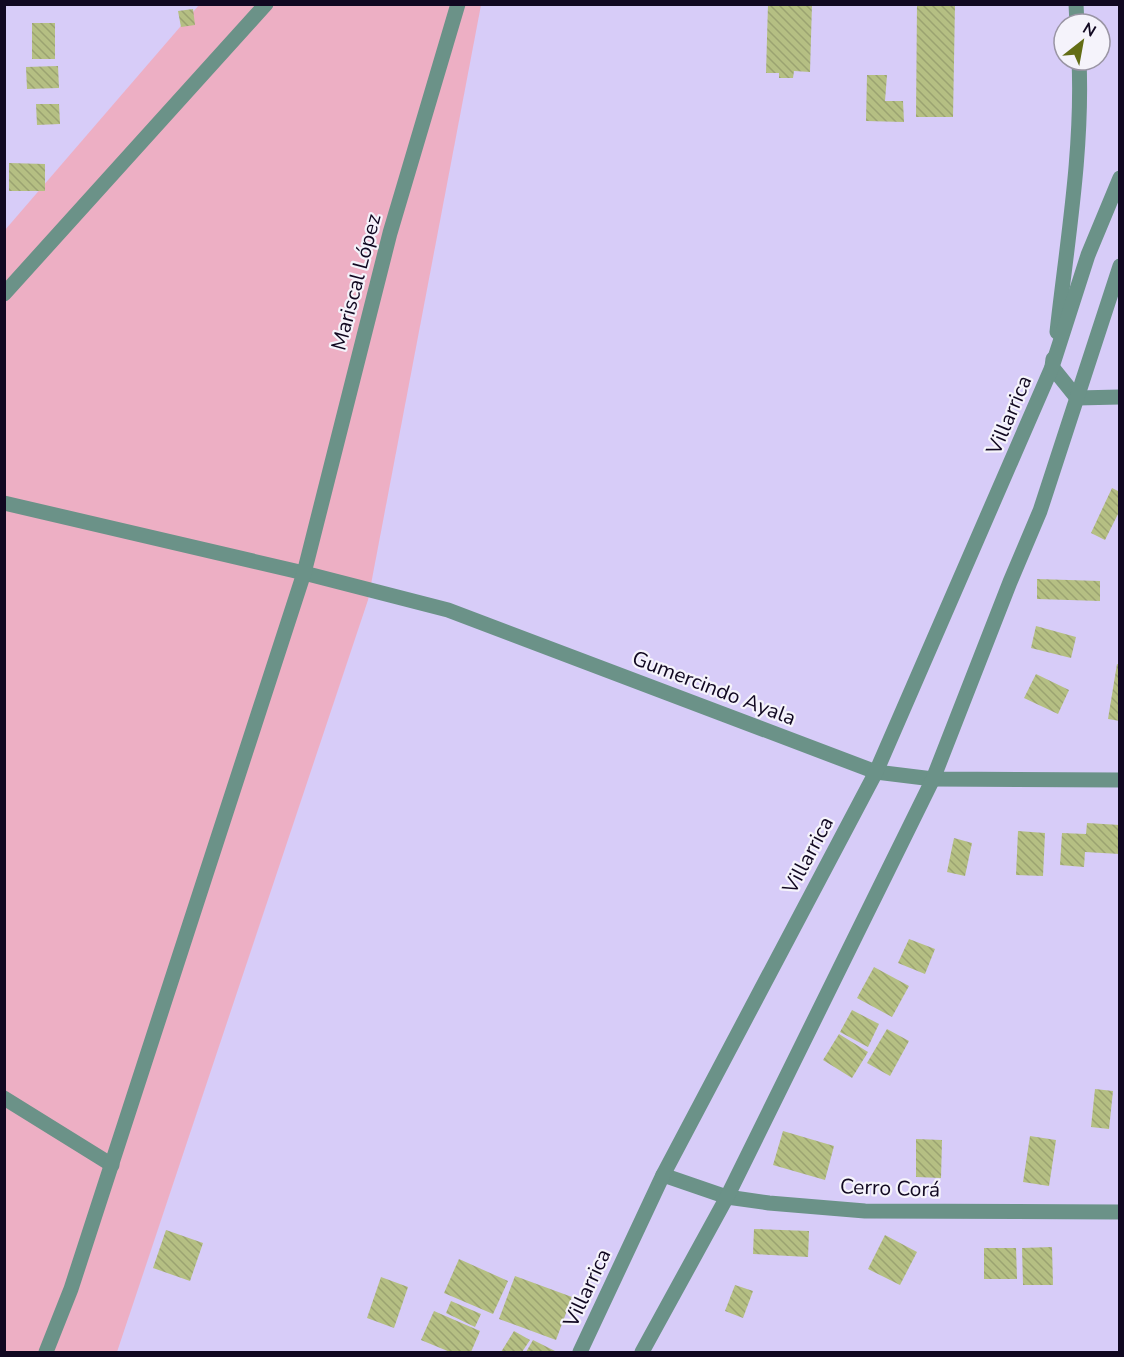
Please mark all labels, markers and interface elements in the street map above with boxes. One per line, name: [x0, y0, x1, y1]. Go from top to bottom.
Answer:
north arrow: [1052, 12, 1112, 72]
text: N: [1078, 17, 1100, 43]
street label: Mariscal López: [324, 210, 388, 353]
street label: Villarrica: [979, 371, 1038, 460]
street label: Gumercindo Ayala: [628, 644, 800, 732]
street label: Villarrica: [776, 812, 840, 899]
street label: Cerro Corá: [839, 1172, 941, 1204]
street label: Villarrica: [556, 1244, 617, 1333]

